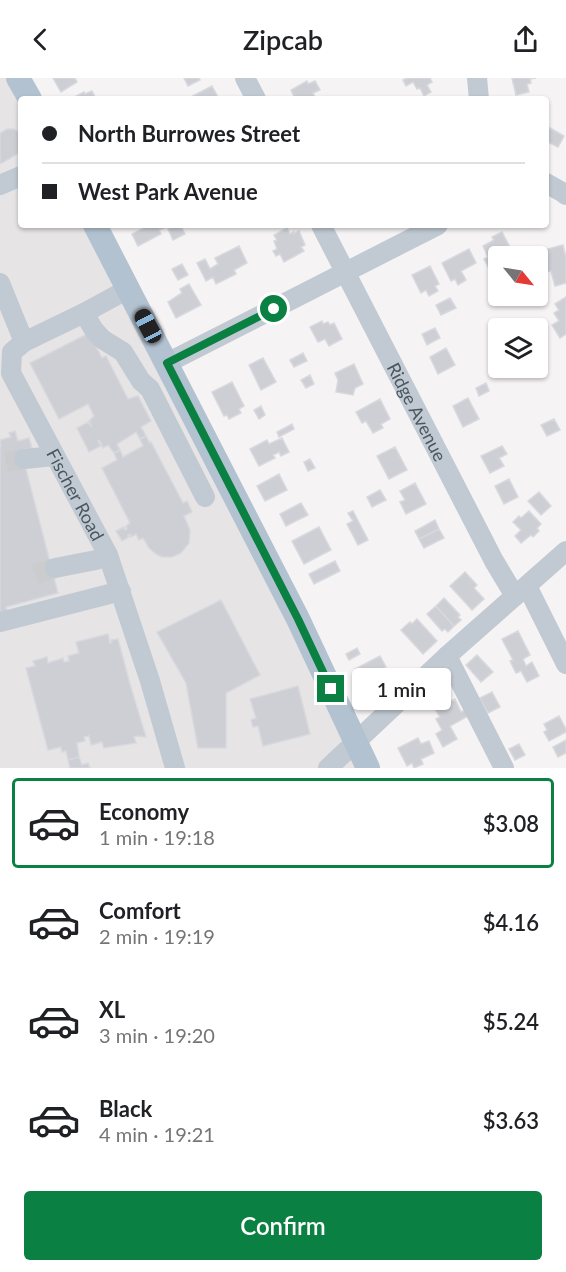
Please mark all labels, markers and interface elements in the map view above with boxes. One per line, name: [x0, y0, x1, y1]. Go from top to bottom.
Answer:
icon: back: [24, 23, 57, 56]
text: Zipcab: [243, 23, 323, 56]
icon: share: [509, 23, 542, 56]
text: North Burrowes Street: [78, 120, 300, 147]
text: West Park Avenue: [78, 178, 258, 205]
north arrow: [488, 246, 548, 306]
map controls: [488, 246, 548, 378]
route start: [260, 295, 287, 322]
car: [132, 306, 164, 346]
button: layers: [488, 318, 548, 378]
street label: Ridge Avenue: [383, 359, 452, 465]
street label: Fischer Road: [42, 445, 109, 544]
callout: 1 min: [352, 668, 451, 710]
route end: [317, 675, 344, 702]
text: 1 min: [377, 677, 426, 701]
icon: car: [27, 796, 81, 850]
text: Economy: [99, 798, 189, 825]
text: $3.08: [483, 810, 539, 837]
text: 1 min · 19:18: [99, 825, 215, 849]
icon: car: [27, 895, 81, 949]
text: Comfort: [99, 897, 181, 924]
text: $4.16: [483, 909, 539, 936]
text: 2 min · 19:19: [99, 924, 215, 948]
icon: car: [27, 994, 81, 1048]
text: XL: [99, 996, 125, 1023]
text: $5.24: [483, 1008, 539, 1035]
text: 3 min · 19:20: [99, 1023, 215, 1047]
icon: car: [27, 1093, 81, 1147]
text: Black: [99, 1095, 152, 1122]
text: $3.63: [483, 1107, 539, 1134]
text: 4 min · 19:21: [99, 1122, 215, 1146]
button: Confirm: [24, 1191, 542, 1260]

